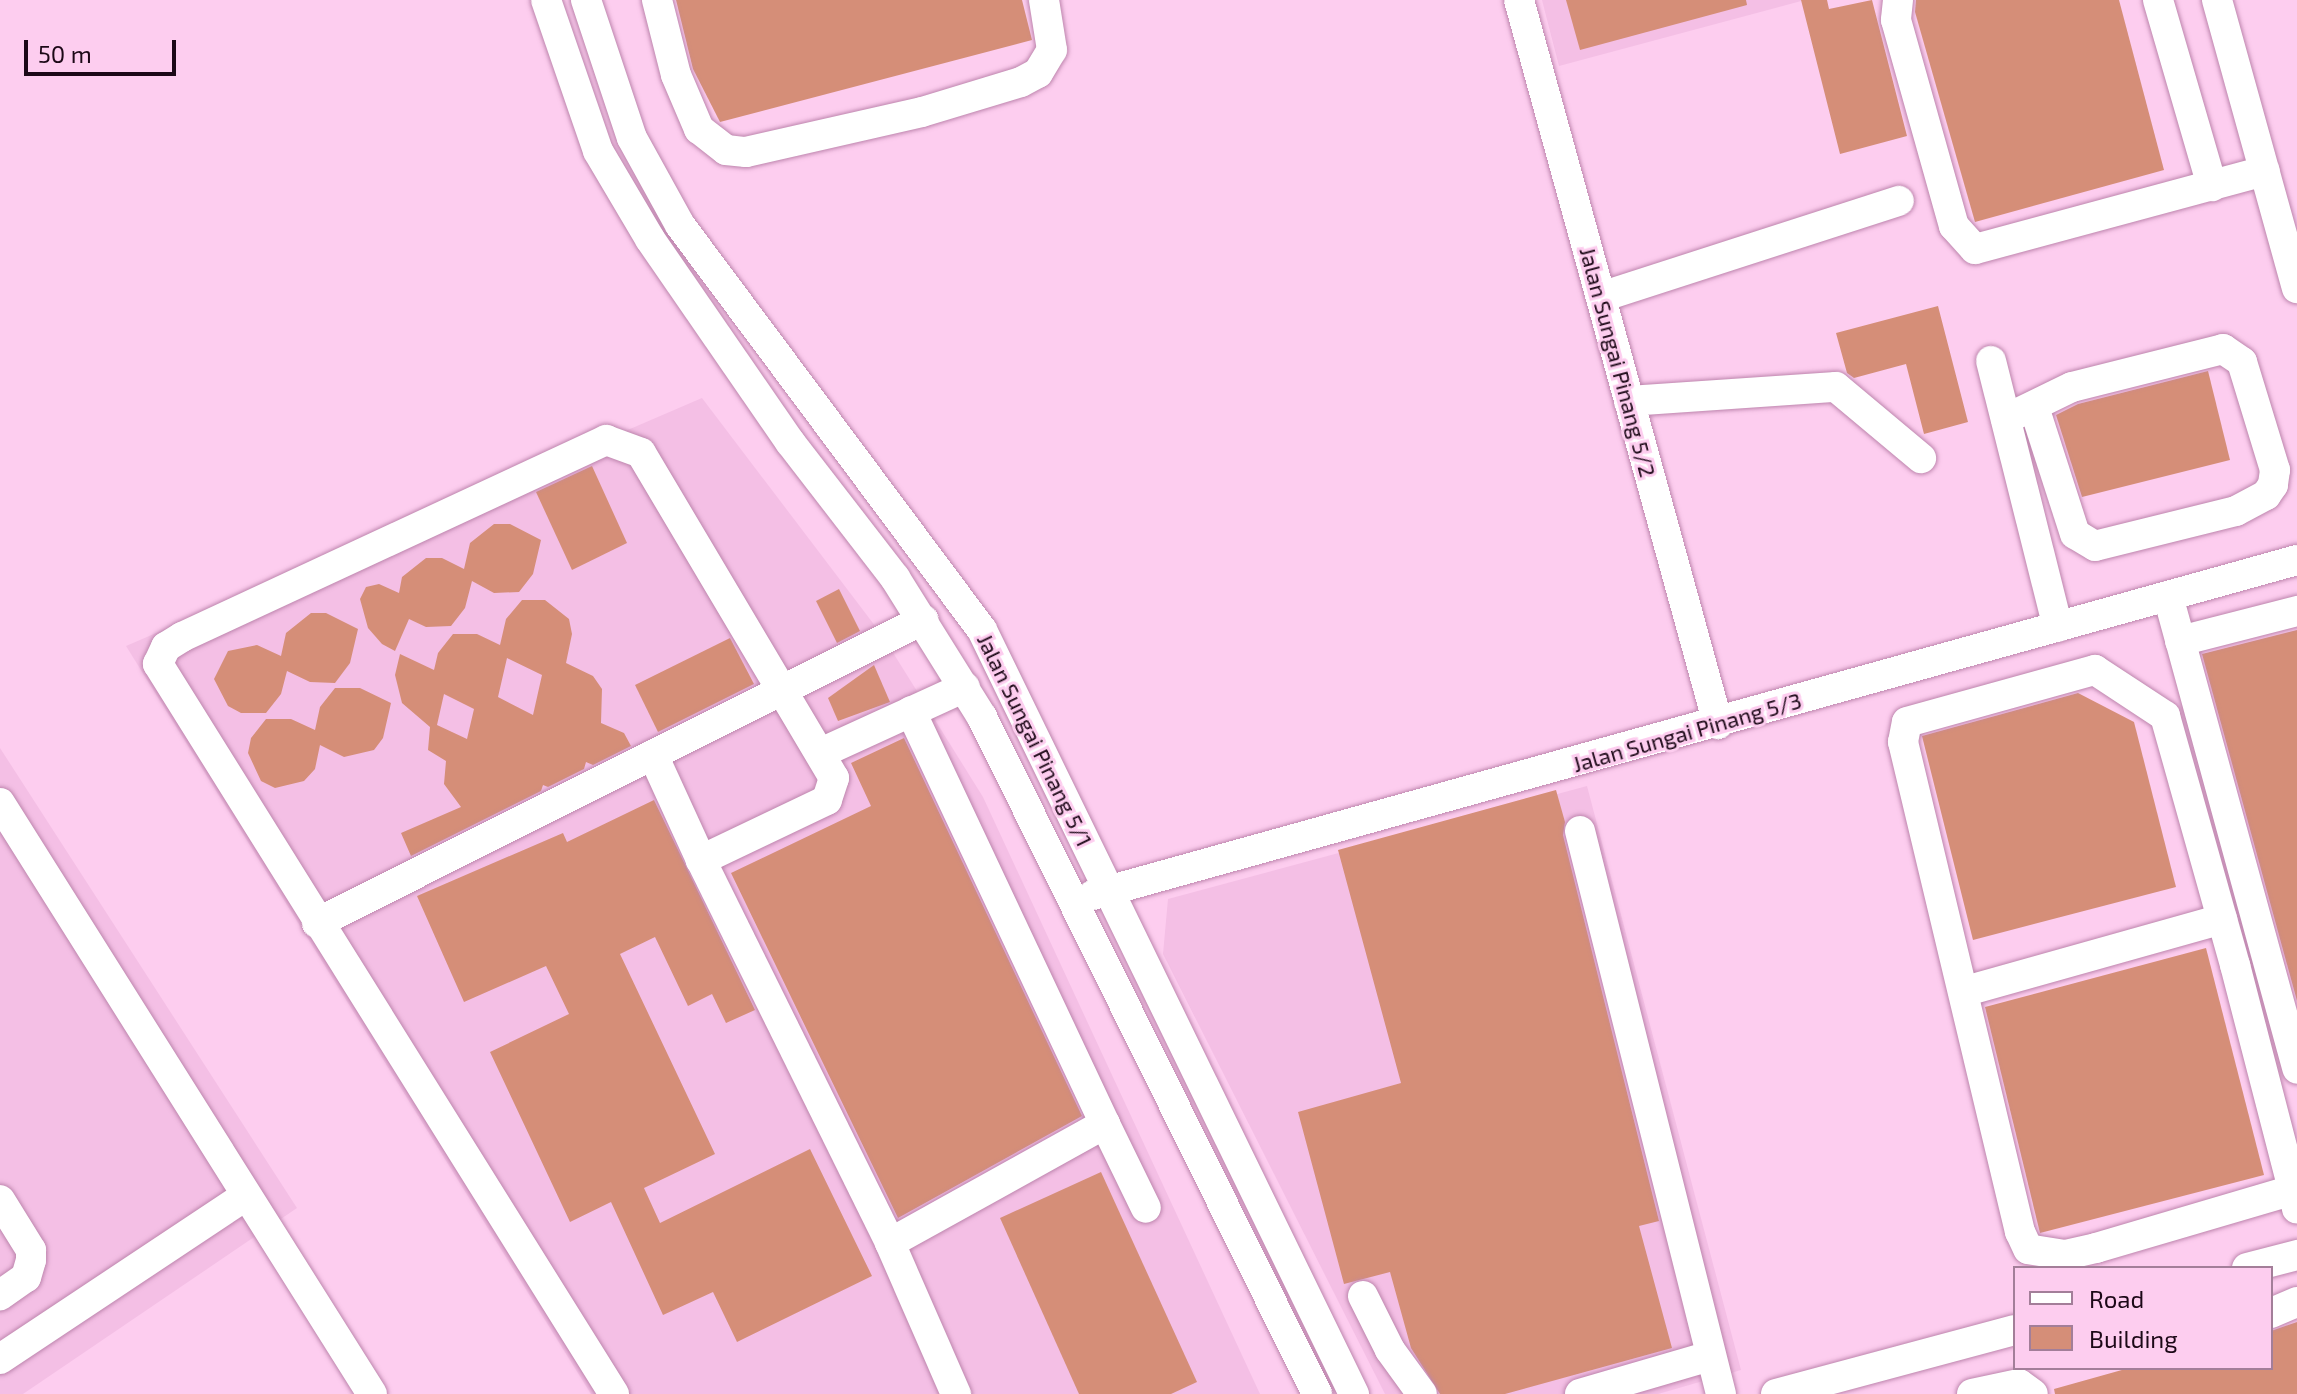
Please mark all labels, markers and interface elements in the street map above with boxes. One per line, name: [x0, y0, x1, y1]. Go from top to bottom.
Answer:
scale bar: [28, 24, 180, 74]
text: 50 m: [38, 39, 92, 68]
street label: Jalan Sungai Pinang 5/2: [1575, 244, 1661, 480]
street label: Jalan Sungai Pinang 5/1: [972, 629, 1098, 851]
street label: Jalan Sungai Pinang 5/3: [1570, 687, 1804, 777]
legend: [2013, 1266, 2273, 1370]
text: Road: [2089, 1284, 2144, 1313]
text: Building: [2089, 1324, 2178, 1353]

